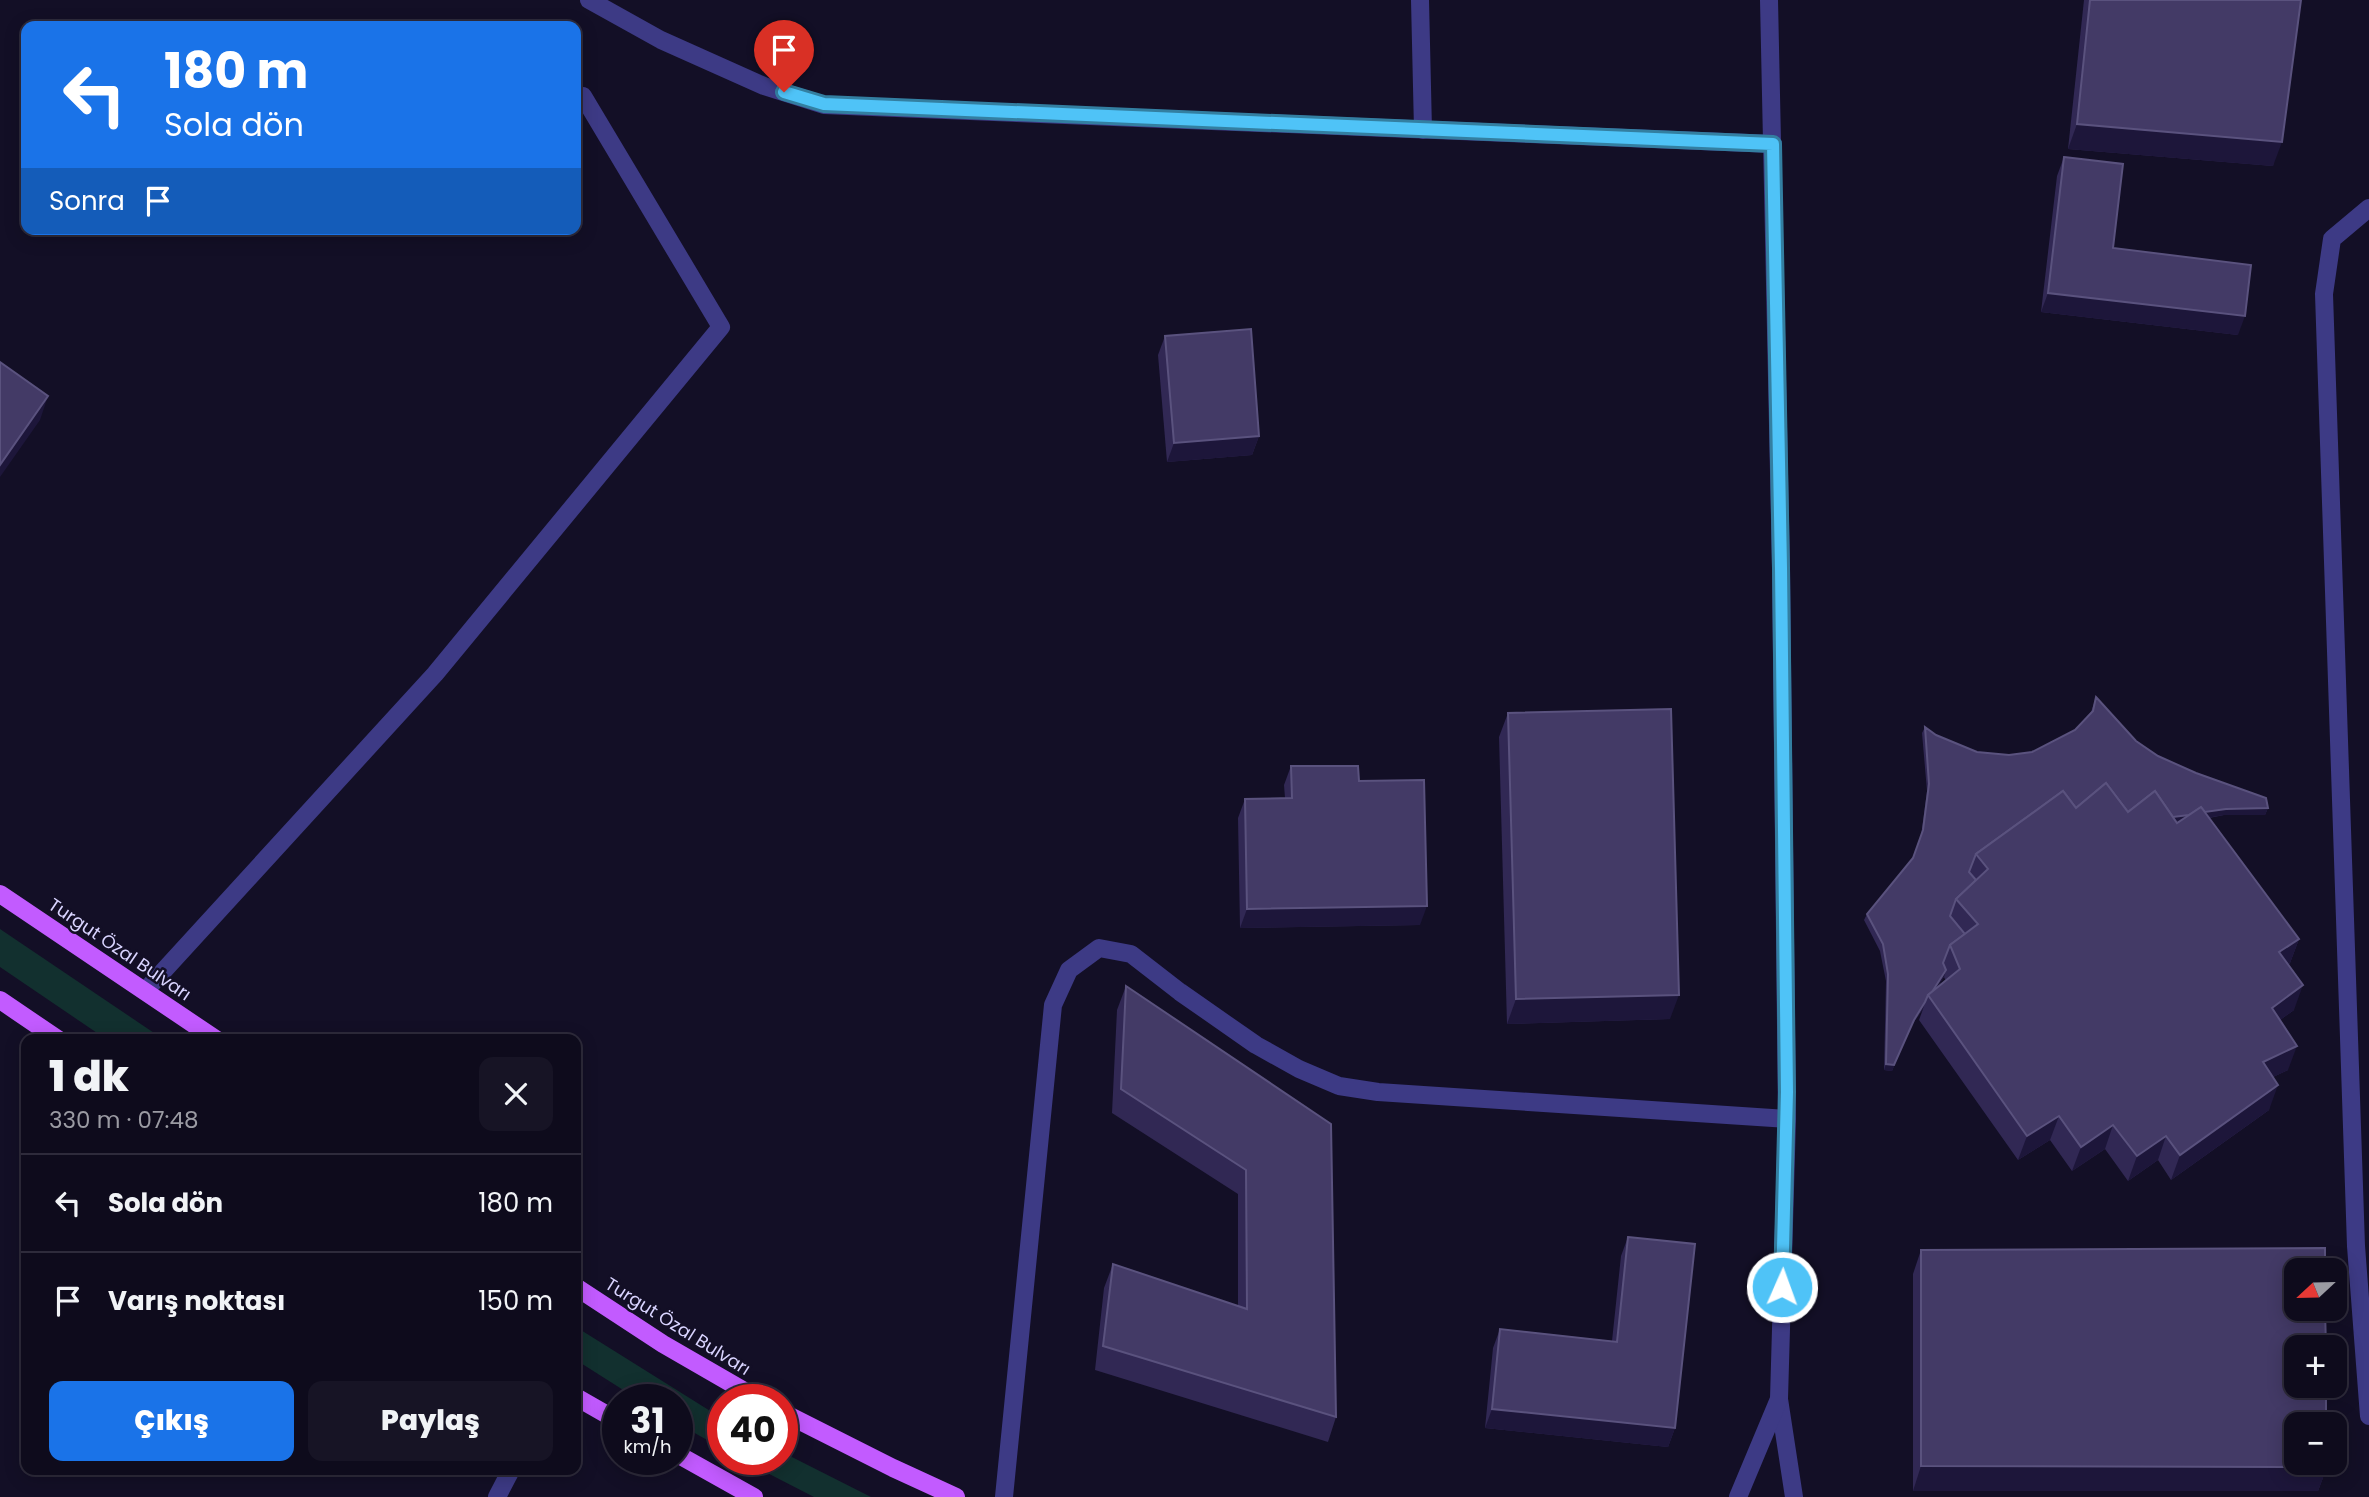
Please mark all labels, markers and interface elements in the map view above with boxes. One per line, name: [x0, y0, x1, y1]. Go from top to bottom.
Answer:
pin: [754, 20, 814, 92]
icon: arrive: [765, 31, 803, 69]
text: 180 m: [164, 37, 308, 105]
icon: left: [49, 49, 140, 140]
text: Sola dön: [164, 102, 304, 147]
icon: arrive: [139, 182, 177, 220]
text: Sonra: [49, 183, 125, 219]
street label: Turgut Özal Bulvarı: [44, 892, 196, 1006]
text: 1 dk: [49, 1047, 129, 1106]
button: close: [479, 1057, 553, 1131]
text: 330 m · 07:48: [49, 1104, 198, 1136]
icon: left: [49, 1184, 87, 1222]
text: Sola dön: [108, 1185, 223, 1221]
text: 180 m: [478, 1185, 553, 1221]
position arrow: [1745, 1250, 1819, 1324]
north arrow: [2284, 1258, 2347, 1321]
map controls: [2284, 1258, 2347, 1475]
street label: Turgut Özal Bulvarı: [600, 1271, 756, 1381]
icon: arrive: [49, 1282, 87, 1320]
text: Varış noktası: [108, 1283, 285, 1319]
text: 150 m: [478, 1283, 553, 1319]
button: +: [2284, 1335, 2347, 1398]
button: Çıkış: [49, 1381, 294, 1461]
button: Paylaş: [308, 1381, 553, 1461]
speed limit sign: 40: [707, 1384, 798, 1475]
text: 31: [630, 1396, 665, 1445]
button: −: [2284, 1412, 2347, 1475]
text: km/h: [624, 1434, 671, 1459]

